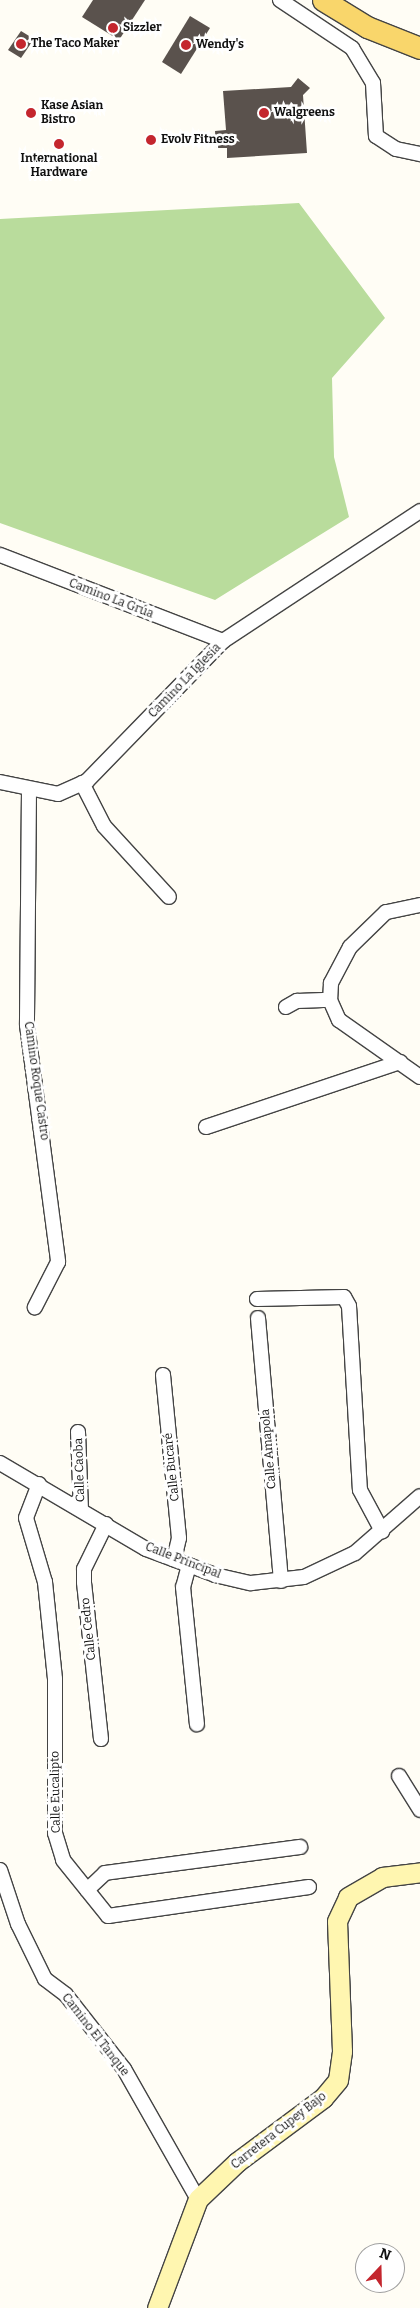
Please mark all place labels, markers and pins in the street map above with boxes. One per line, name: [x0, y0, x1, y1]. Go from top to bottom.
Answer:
place label: Sizzler: [123, 21, 162, 35]
marker: Sizzler: [107, 22, 119, 34]
place label: The Taco Maker: [31, 37, 119, 51]
marker: The Taco Maker: [15, 38, 27, 50]
place label: Wendy's: [196, 38, 244, 52]
marker: Wendy's: [180, 39, 192, 51]
place label: Kase Asian Bistro: [41, 99, 103, 127]
place label: Walgreens: [274, 106, 335, 120]
marker: Kase Asian Bistro: [25, 107, 37, 119]
marker: Walgreens: [258, 107, 270, 119]
place label: Evolv Fitness: [161, 133, 235, 147]
marker: Evolv Fitness: [145, 134, 157, 146]
marker: International Hardware: [53, 138, 65, 150]
place label: International Hardware: [21, 152, 97, 180]

